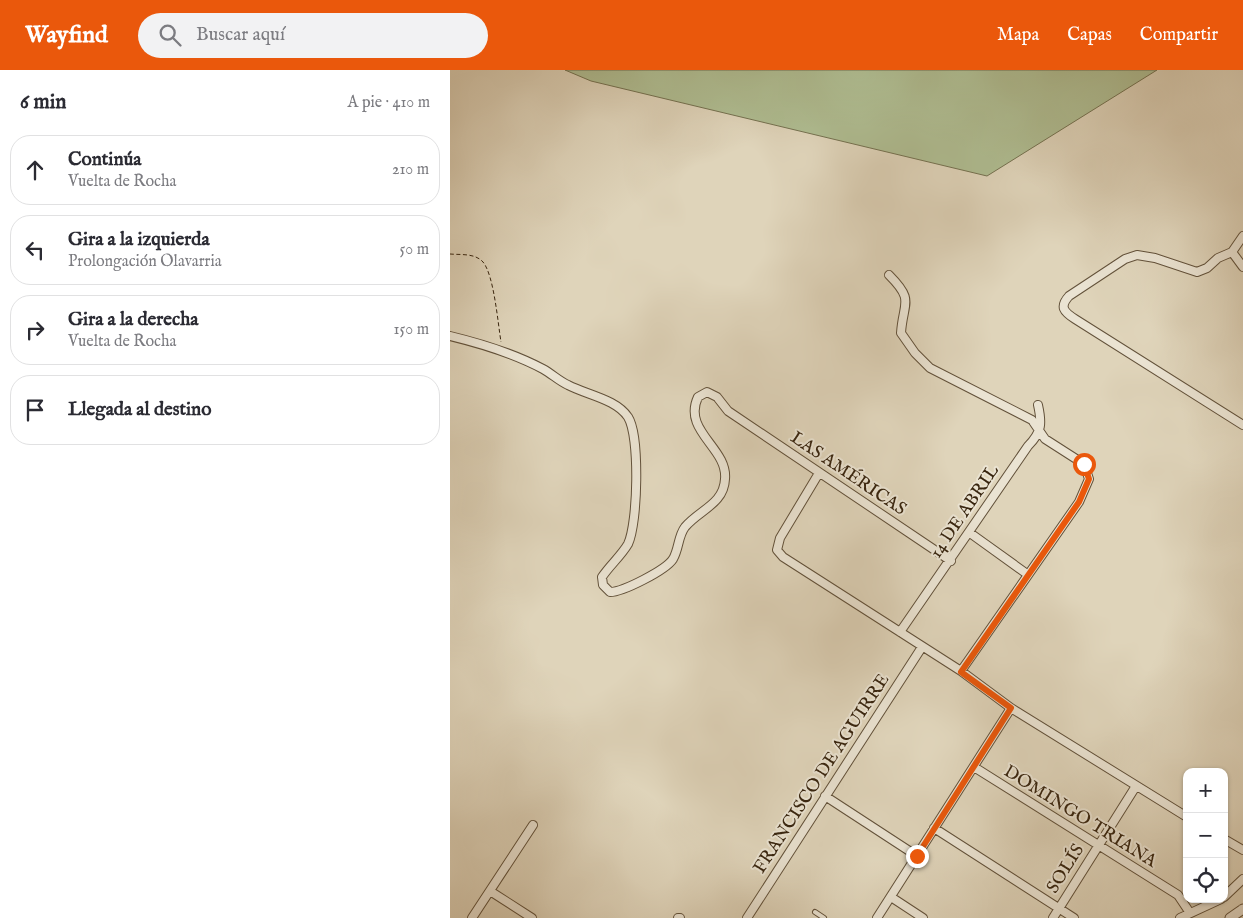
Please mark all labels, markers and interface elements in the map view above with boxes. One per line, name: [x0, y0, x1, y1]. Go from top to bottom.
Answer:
search box: [138, 13, 488, 58]
text: Wayfind: [25, 20, 108, 51]
icon: search: [156, 21, 184, 49]
text: Buscar aquí: [196, 23, 285, 47]
text: Mapa: [997, 24, 1039, 47]
text: Capas: [1067, 24, 1112, 47]
text: Compartir: [1140, 24, 1218, 47]
text: 6 min: [20, 89, 66, 116]
text: A pie · 410 m: [348, 93, 430, 113]
text: Continúa: [68, 148, 142, 172]
icon: ahead: [21, 156, 49, 184]
text: 210 m: [392, 160, 429, 180]
text: Vuelta de Rocha: [68, 172, 176, 192]
text: Gira a la izquierda: [68, 228, 210, 252]
icon: left: [21, 236, 49, 264]
text: 50 m: [400, 240, 429, 260]
text: Prolongación Olavarria: [68, 252, 222, 272]
text: Gira a la derecha: [68, 308, 198, 332]
icon: right: [21, 316, 49, 344]
text: 150 m: [394, 320, 429, 340]
text: Vuelta de Rocha: [68, 332, 176, 352]
icon: arrive: [21, 396, 49, 424]
text: Llegada al destino: [68, 398, 211, 422]
street label: LAS AMÉRICAS: [786, 425, 912, 521]
route start: [1073, 453, 1096, 476]
street label: 14 DE ABRIL: [925, 461, 1005, 563]
street label: FRANCISCO DE AGUIRRE: [749, 670, 895, 878]
street label: DOMINGO TRIANA: [999, 761, 1162, 874]
map controls: [1183, 768, 1228, 903]
button: +: [1183, 768, 1228, 813]
button: −: [1183, 813, 1228, 858]
street label: SOLÍS: [1040, 839, 1090, 898]
route end: [906, 845, 929, 868]
button: locate: [1183, 858, 1228, 903]

